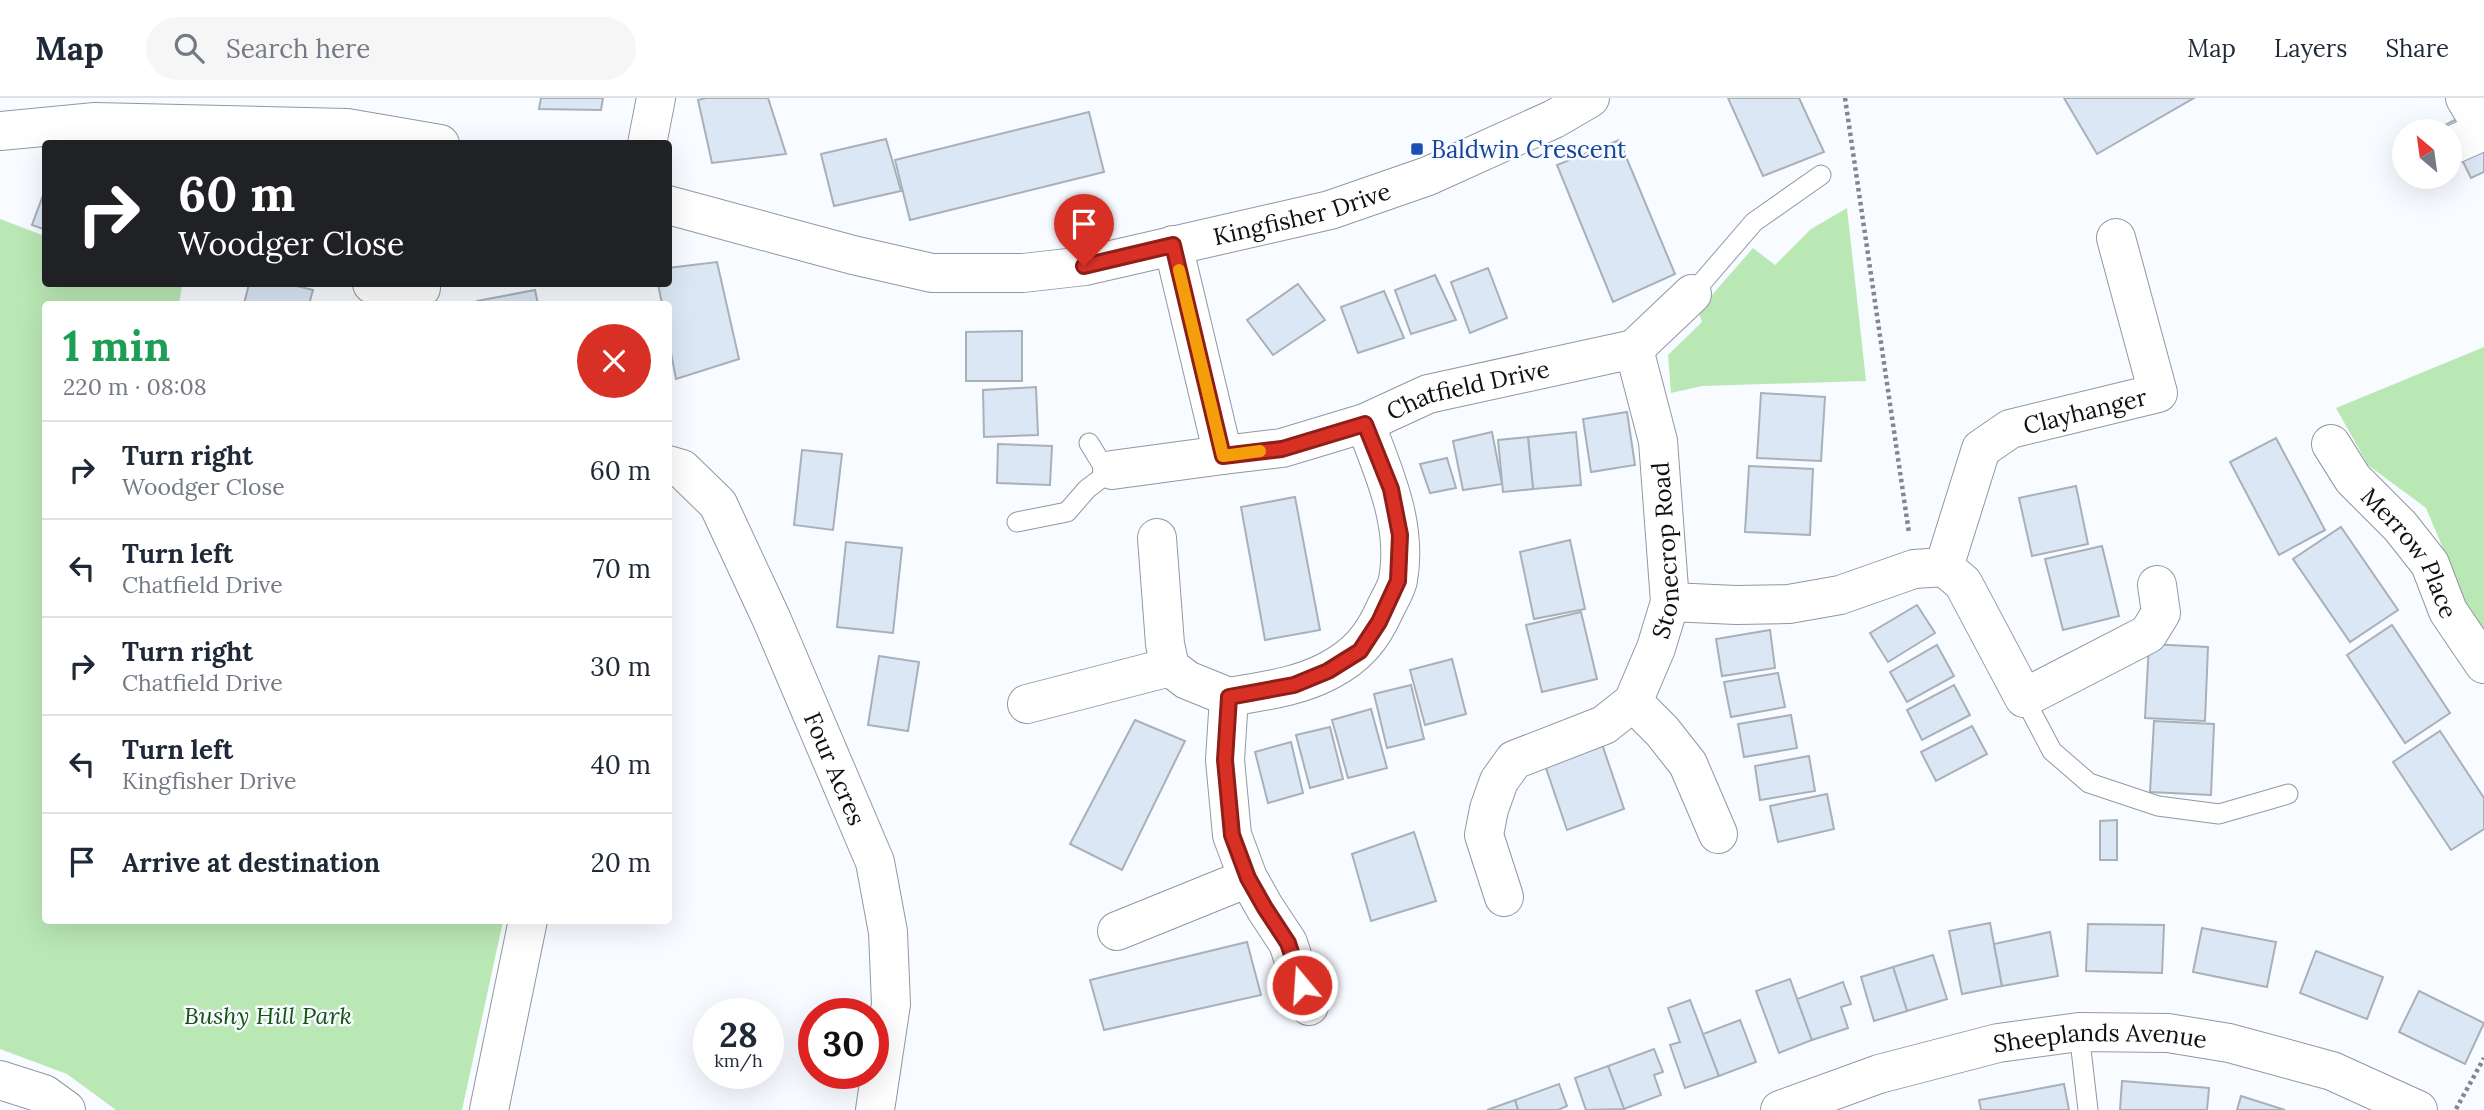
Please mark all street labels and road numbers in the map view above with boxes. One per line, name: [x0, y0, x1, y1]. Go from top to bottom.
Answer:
street label: Kingfisher Drive: [1210, 175, 1394, 252]
street label: Chatfield Drive: [1381, 352, 1552, 427]
street label: Clayhanger: [2020, 381, 2150, 441]
street label: Stonecrop Road: [1644, 461, 1685, 642]
street label: Merrow Place: [2355, 481, 2465, 623]
street label: Four Acres: [797, 707, 873, 830]
street label: Sheeplands Avenue: [1991, 1017, 2209, 1059]

